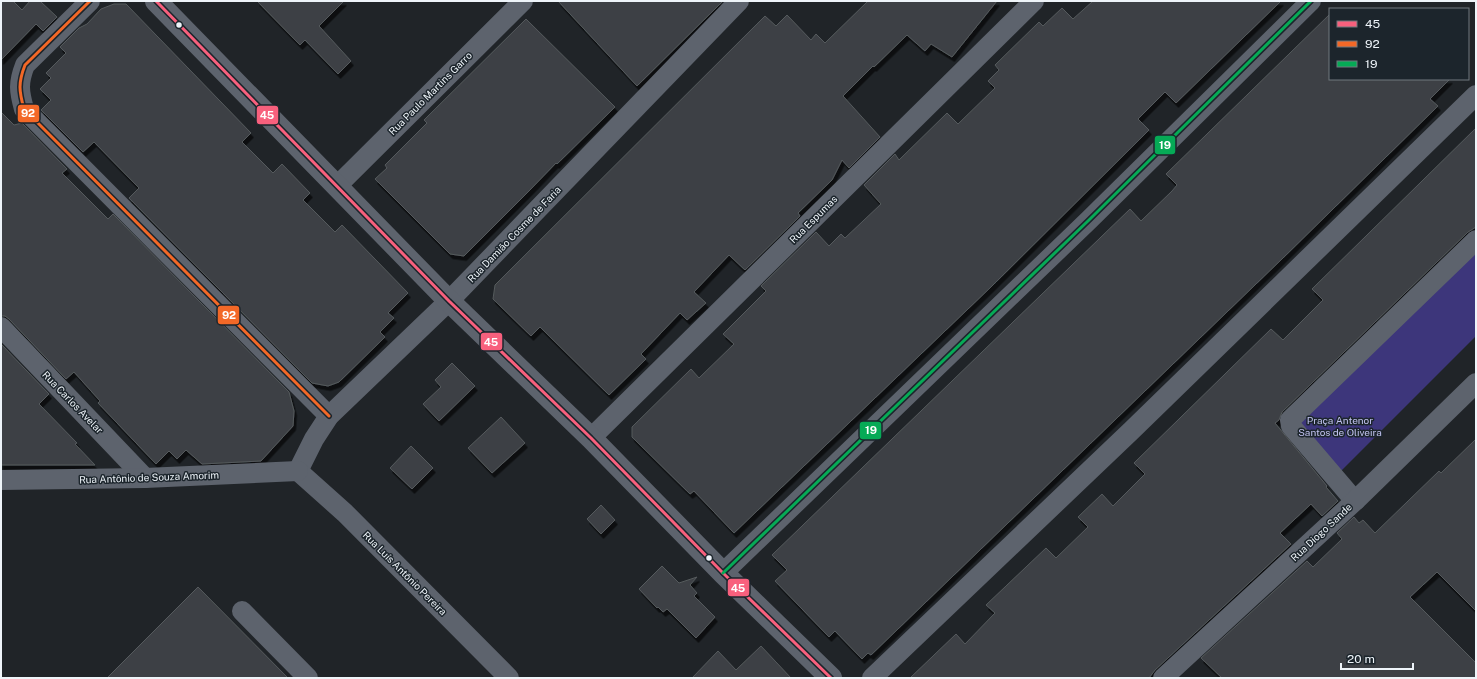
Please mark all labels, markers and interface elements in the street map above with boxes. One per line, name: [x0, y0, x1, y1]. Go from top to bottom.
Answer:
legend: [1329, 8, 1469, 80]
text: 45: [1365, 17, 1380, 31]
unlabelled marker: [174, 20, 184, 30]
text: 92: [1365, 37, 1380, 51]
street label: Rua Paulo Martins Garro: [386, 49, 474, 137]
text: 19: [1365, 57, 1377, 71]
line badge: 92: [17, 104, 40, 123]
line badge: 45: [256, 105, 279, 125]
text: 92: [21, 107, 35, 119]
text: 45: [260, 109, 274, 121]
line badge: 19: [1154, 135, 1176, 155]
text: 19: [1159, 139, 1171, 151]
street label: Rua Damião Cosme de Faria: [465, 183, 563, 285]
street label: Rua Espumas: [787, 193, 839, 245]
line badge: 92: [217, 305, 240, 325]
text: 92: [222, 309, 236, 321]
line badge: 45: [480, 332, 503, 351]
text: 45: [484, 336, 498, 348]
street label: Rua Carlos Avelar: [40, 368, 106, 436]
park label: Praça Antenor Santos de Oliveira: [1298, 414, 1382, 438]
line badge: 19: [859, 421, 882, 440]
text: 19: [865, 424, 877, 436]
street label: Rua Antônio de Souza Amorim: [79, 469, 219, 485]
street label: Rua Diogo Sande: [1288, 500, 1354, 563]
street label: Rua Luís Antônio Pereira: [361, 529, 449, 617]
unlabelled marker: [704, 553, 714, 563]
line badge: 45: [727, 578, 750, 597]
text: 45: [731, 582, 745, 594]
scale bar: [1341, 645, 1413, 671]
text: 20 m: [1347, 652, 1375, 666]

